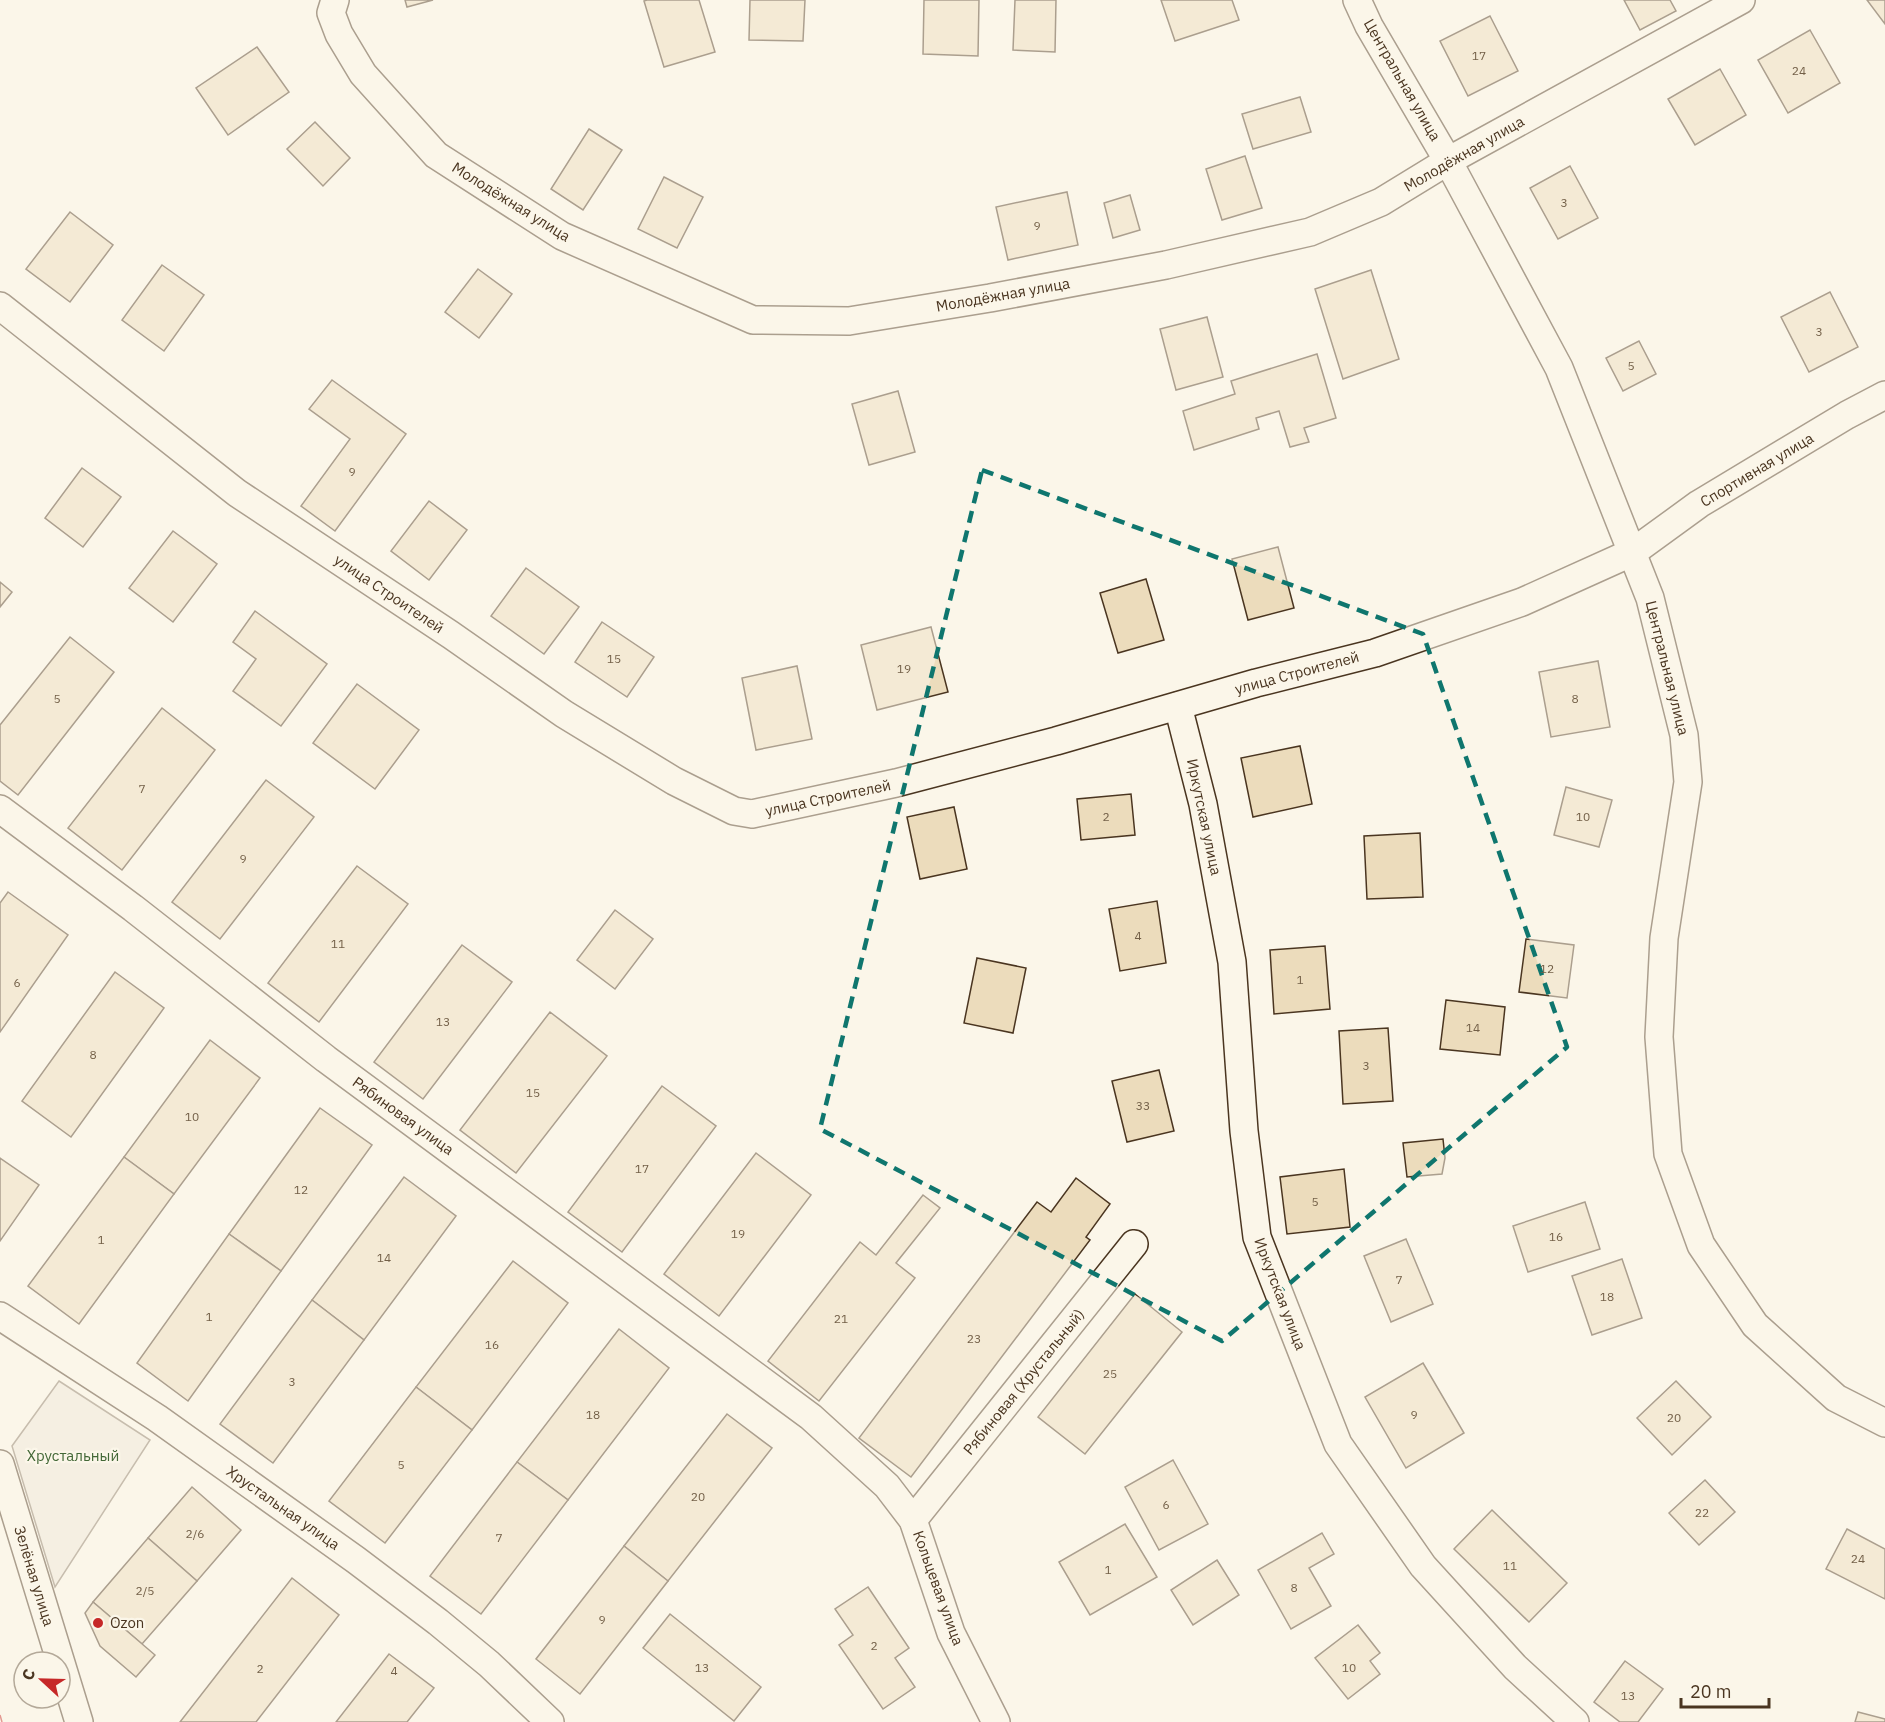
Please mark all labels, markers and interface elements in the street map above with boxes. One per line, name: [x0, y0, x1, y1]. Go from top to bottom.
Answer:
street label: Центральная улица: [1360, 15, 1445, 144]
house number: 17: [1472, 48, 1486, 63]
house number: 24: [1792, 63, 1806, 78]
street label: Молодёжная улица: [1400, 111, 1527, 196]
street label: Молодёжная улица: [449, 158, 574, 246]
house number: 3: [1560, 195, 1568, 210]
house number: 9: [1033, 218, 1041, 233]
street label: Молодёжная улица: [934, 273, 1071, 316]
house number: 3: [1815, 324, 1823, 339]
house number: 5: [1627, 358, 1635, 373]
street label: Спортивная улица: [1697, 428, 1817, 511]
house number: 9: [348, 464, 356, 479]
street label: улица Строителей: [331, 550, 448, 637]
street label: Центральная улица: [1642, 599, 1693, 737]
street label: улица Строителей: [1233, 647, 1361, 698]
house number: 15: [607, 651, 621, 666]
house number: 19: [897, 661, 911, 676]
house number: 5: [53, 691, 61, 706]
house number: 8: [1571, 691, 1579, 706]
street label: Иркутская улица: [1183, 757, 1226, 877]
street label: улица Строителей: [763, 775, 893, 820]
house number: 7: [138, 781, 146, 796]
house number: 2: [1102, 809, 1110, 824]
house number: 10: [1576, 809, 1590, 824]
house number: 9: [239, 851, 247, 866]
house number: 4: [1134, 928, 1142, 943]
house number: 11: [331, 936, 345, 951]
house number: 12: [1540, 961, 1554, 976]
house number: 1: [1296, 972, 1304, 987]
house number: 6: [13, 975, 21, 990]
house number: 13: [436, 1014, 450, 1029]
house number: 14: [1466, 1020, 1480, 1035]
house number: 8: [89, 1047, 97, 1062]
house number: 3: [1362, 1058, 1370, 1073]
street label: Рябиновая улица: [349, 1072, 458, 1159]
house number: 15: [526, 1085, 540, 1100]
house number: 33: [1136, 1098, 1150, 1113]
house number: 10: [185, 1109, 199, 1124]
house number: 17: [635, 1161, 649, 1176]
house number: 12: [294, 1182, 308, 1197]
house number: 5: [1311, 1194, 1319, 1209]
house number: 19: [731, 1226, 745, 1241]
house number: 16: [1549, 1229, 1563, 1244]
house number: 1: [97, 1232, 105, 1247]
street label: Иркутская улица: [1250, 1235, 1311, 1353]
house number: 14: [377, 1250, 391, 1265]
house number: 7: [1395, 1272, 1403, 1287]
house number: 18: [1600, 1289, 1614, 1304]
street label: Рябиновая (Хрустальный): [959, 1305, 1088, 1458]
house number: 1: [205, 1309, 213, 1324]
house number: 21: [834, 1311, 848, 1326]
house number: 23: [967, 1331, 981, 1346]
house number: 16: [485, 1337, 499, 1352]
house number: 25: [1103, 1366, 1117, 1381]
house number: 3: [288, 1374, 296, 1389]
house number: 18: [586, 1407, 600, 1422]
house number: 9: [1410, 1407, 1418, 1422]
house number: 20: [1667, 1410, 1681, 1425]
park label: Хрустальный: [27, 1446, 119, 1465]
house number: 5: [397, 1457, 405, 1472]
street label: Хрустальная улица: [223, 1461, 344, 1554]
house number: 20: [691, 1489, 705, 1504]
house number: 6: [1162, 1497, 1170, 1512]
house number: 22: [1695, 1505, 1709, 1520]
street label: Зелёная улица: [10, 1523, 59, 1628]
house number: 2/6: [186, 1526, 205, 1541]
street label: Кольцевая улица: [909, 1528, 968, 1648]
house number: 7: [495, 1530, 503, 1545]
house number: 24: [1851, 1551, 1865, 1566]
house number: 11: [1503, 1558, 1517, 1573]
house number: 1: [1104, 1562, 1112, 1577]
house number: 8: [1290, 1580, 1298, 1595]
house number: 2/5: [136, 1583, 155, 1598]
house number: 9: [598, 1612, 606, 1627]
place label: Ozon: [110, 1613, 144, 1632]
marker: Ozon: [91, 1616, 105, 1630]
house number: 2: [870, 1638, 878, 1653]
north arrow: [12, 1650, 72, 1710]
house number: 13: [695, 1660, 709, 1675]
house number: 10: [1342, 1660, 1356, 1675]
house number: 2: [256, 1661, 264, 1676]
house number: 4: [390, 1663, 398, 1678]
text: С: [17, 1666, 39, 1683]
scale bar: [1681, 1671, 1770, 1709]
text: 20 m: [1690, 1680, 1732, 1703]
house number: 13: [1621, 1688, 1635, 1703]

